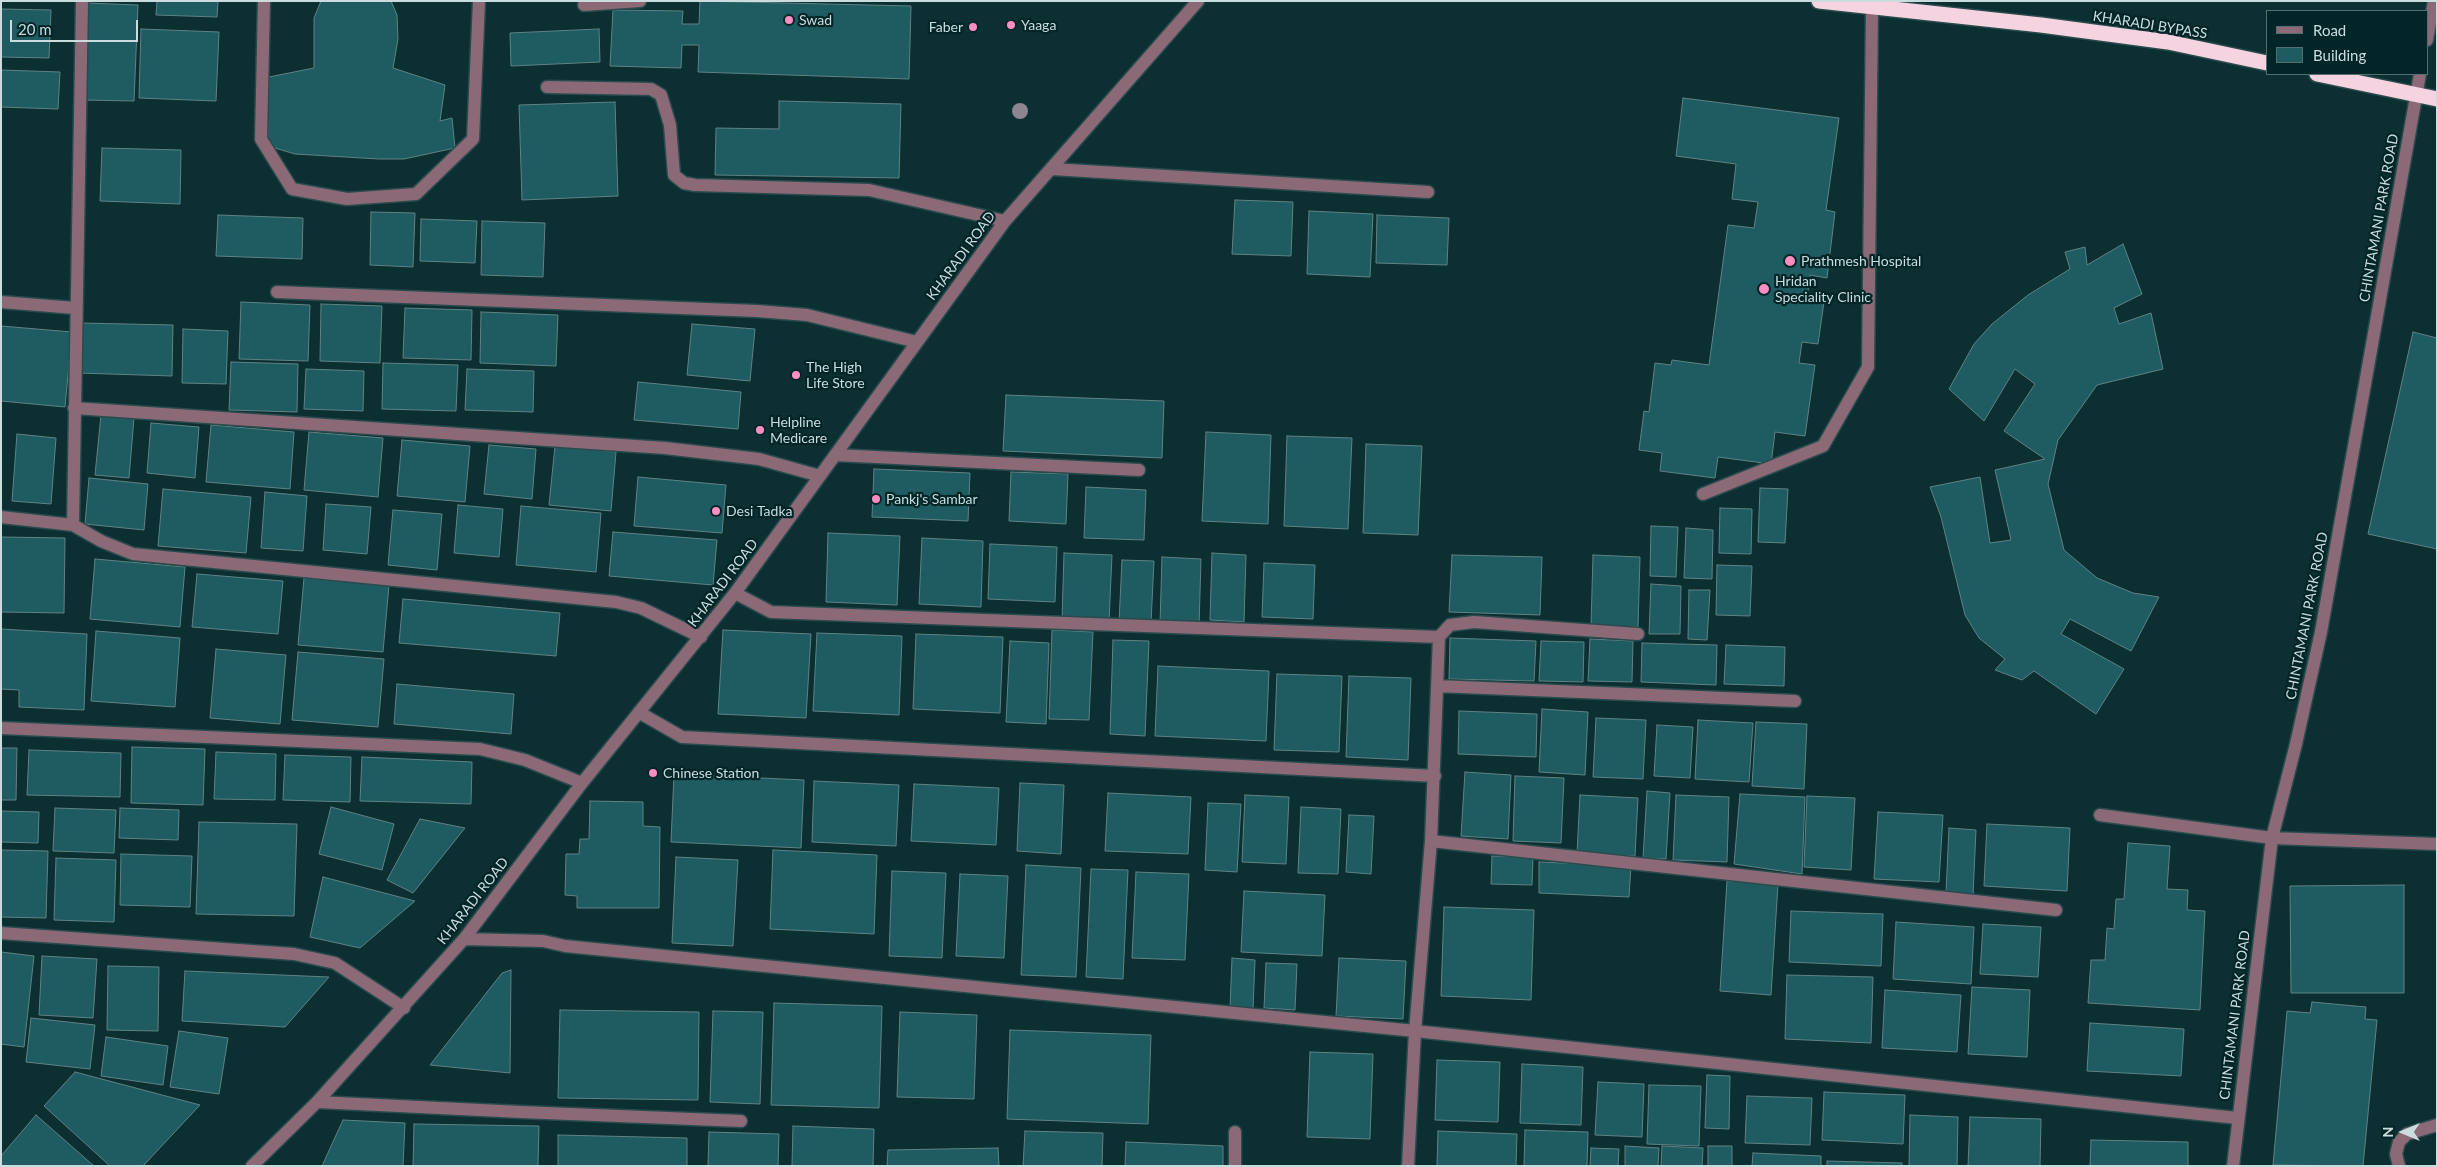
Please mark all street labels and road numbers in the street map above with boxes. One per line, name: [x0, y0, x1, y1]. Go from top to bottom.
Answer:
street label: KHARADI BYPASS: [2092, 8, 2208, 42]
street label: CHINTAMANI PARK ROAD: [2356, 133, 2402, 303]
street label: KHARADI ROAD: [923, 208, 999, 304]
street label: CHINTAMANI PARK ROAD: [2282, 531, 2332, 701]
street label: KHARADI ROAD: [685, 536, 761, 630]
street label: KHARADI ROAD: [434, 854, 512, 948]
street label: CHINTAMANI PARK ROAD: [2216, 929, 2254, 1101]

